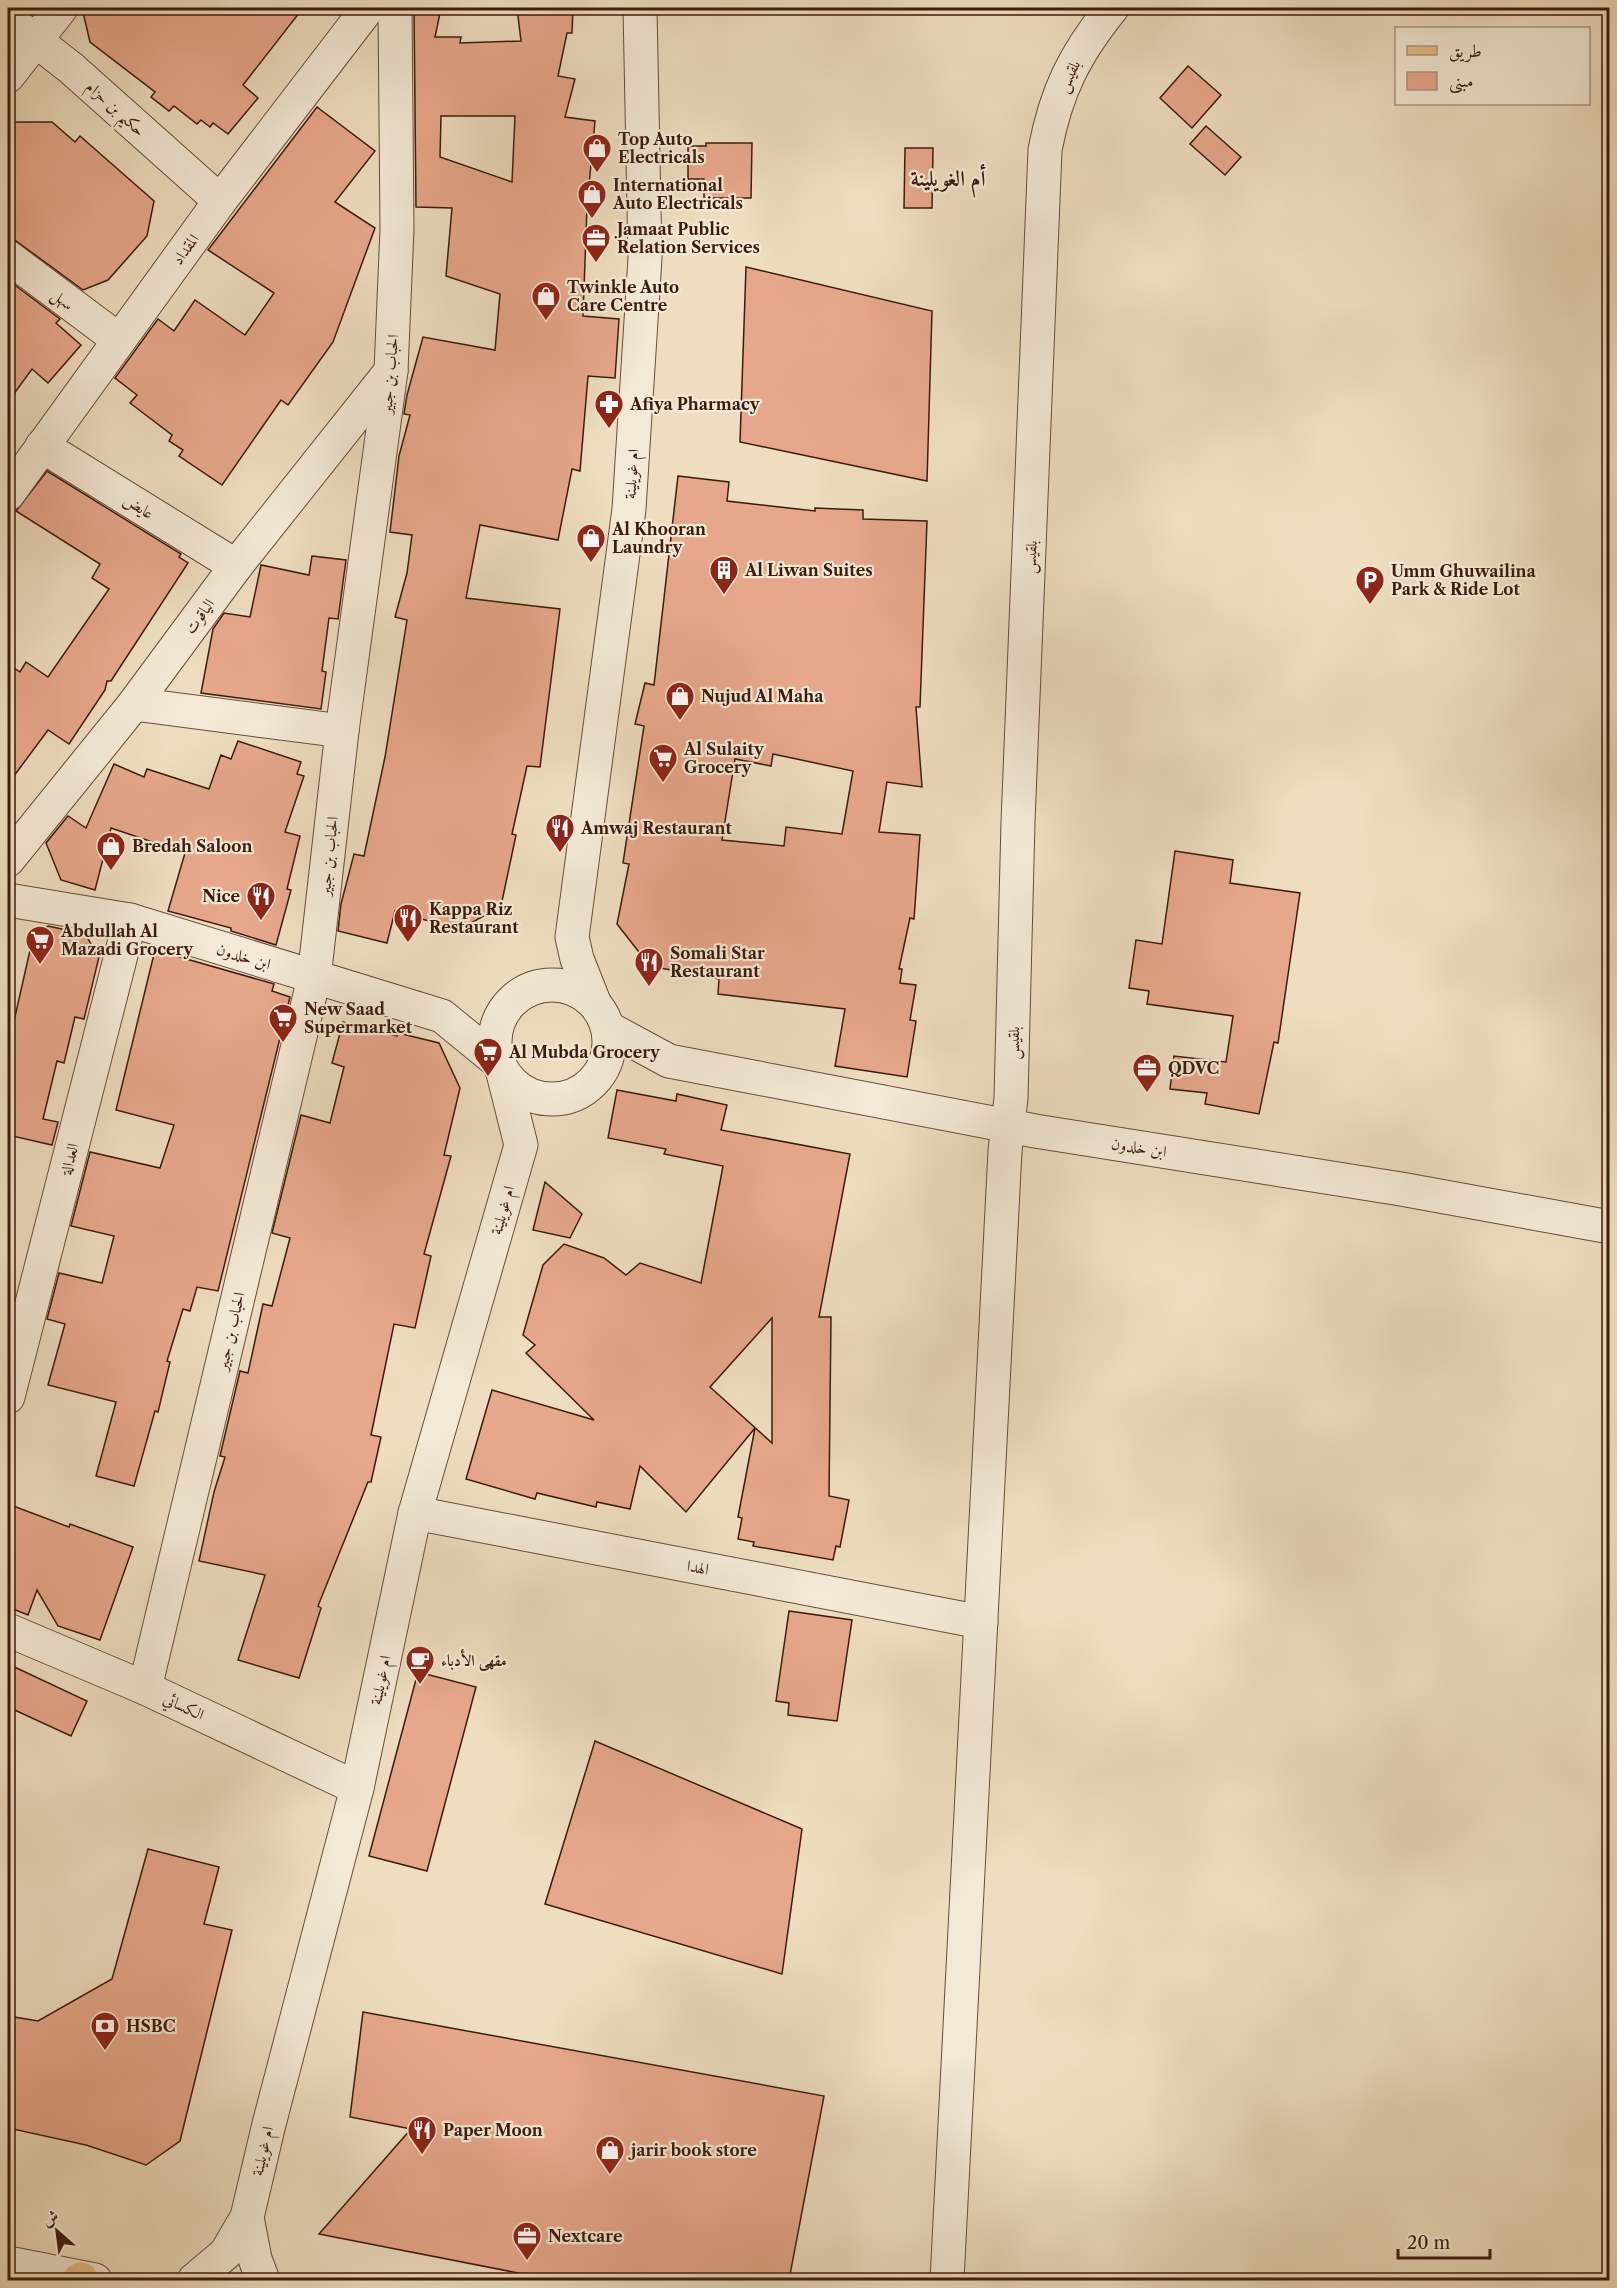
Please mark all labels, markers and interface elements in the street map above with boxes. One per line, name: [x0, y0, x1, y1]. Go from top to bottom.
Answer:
legend: [1395, 27, 1590, 105]
text: طريق: [1449, 40, 1482, 63]
street label: بلقيس: [1052, 57, 1085, 96]
text: مبنى: [1449, 70, 1474, 94]
street label: حكيم بن حزام: [77, 76, 150, 145]
place label: Top Auto Electricals: [618, 129, 705, 167]
shop icon: Top Auto Electricals: [581, 132, 613, 174]
district label: أم الغويلينة: [910, 163, 986, 198]
place label: International Auto Electricals: [612, 175, 743, 213]
shop icon: International Auto Electricals: [576, 178, 608, 220]
place label: Jamaat Public Relation Services: [614, 219, 760, 257]
office icon: Jamaat Public Relation Services: [580, 222, 612, 264]
street label: المقداد: [167, 230, 203, 268]
place label: Twinkle Auto Care Centre: [567, 277, 679, 315]
shop icon: Twinkle Auto Care Centre: [530, 280, 562, 322]
street label: سهل: [47, 284, 78, 316]
street label: الحباب بن جبير: [375, 333, 403, 417]
pharmacy icon: Afiya Pharmacy: [593, 388, 625, 430]
place label: Afiya Pharmacy: [629, 394, 761, 414]
street label: ام غويلينة: [619, 448, 648, 500]
street label: عايض: [120, 489, 158, 524]
place label: Al Khooran Laundry: [611, 519, 706, 557]
shop icon: Al Khooran Laundry: [575, 522, 607, 564]
street label: بلقيس: [1019, 540, 1042, 574]
building icon: Al Liwan Suites: [708, 554, 740, 596]
place label: Al Liwan Suites: [744, 560, 873, 580]
place label: Umm Ghuwailina Park & Ride Lot: [1391, 561, 1537, 599]
parking icon: Umm Ghuwailina Park & Ride Lot: [1354, 564, 1386, 606]
street label: الياقوت: [179, 594, 219, 638]
shop icon: Nujud Al Maha: [664, 680, 696, 722]
place label: Nujud Al Maha: [701, 686, 824, 706]
place label: Al Sulaity Grocery: [683, 739, 765, 777]
supermarket icon: Al Sulaity Grocery: [647, 742, 679, 784]
restaurant icon: Amwaj Restaurant: [544, 812, 576, 854]
street label: الحباب بن جبير: [314, 815, 343, 899]
place label: Amwaj Restaurant: [580, 818, 733, 838]
shop icon: Bredah Saloon: [95, 830, 127, 872]
place label: Bredah Saloon: [132, 836, 252, 856]
restaurant icon: Nice: [245, 880, 277, 922]
place label: Nice: [202, 886, 240, 906]
place label: Kappa Riz Restaurant: [429, 899, 519, 937]
restaurant icon: Kappa Riz Restaurant: [392, 902, 424, 944]
place label: Abdullah Al Mazadi Grocery: [60, 921, 194, 959]
supermarket icon: Abdullah Al Mazadi Grocery: [24, 924, 56, 966]
street label: ابن خلدون: [214, 938, 274, 975]
place label: Somali Star Restaurant: [670, 943, 765, 981]
restaurant icon: Somali Star Restaurant: [633, 946, 665, 988]
place label: New Saad Supermarket: [304, 999, 413, 1037]
supermarket icon: New Saad Supermarket: [267, 1002, 299, 1044]
street label: بلقيس: [1003, 1026, 1024, 1060]
supermarket icon: Al Mubda Grocery: [472, 1036, 504, 1078]
place label: Al Mubda Grocery: [508, 1042, 661, 1062]
office icon: QDVC: [1131, 1052, 1163, 1094]
place label: QDVC: [1168, 1058, 1219, 1078]
street label: ابن خلدون: [1110, 1133, 1168, 1162]
street label: العدالة: [55, 1141, 83, 1178]
street label: ام غويلينة: [485, 1183, 523, 1238]
street label: الحباب بن جبير: [211, 1290, 250, 1374]
street label: الهدا: [685, 1555, 711, 1579]
cafe icon: مقهى الأدباء: [404, 1644, 436, 1686]
place label: مقهى الأدباء: [441, 1649, 507, 1671]
street label: ام غويلينة: [365, 1653, 400, 1708]
street label: الكسائي: [159, 1688, 208, 1727]
bank icon: HSBC: [89, 2010, 121, 2052]
place label: HSBC: [126, 2016, 176, 2036]
restaurant icon: Paper Moon: [406, 2114, 438, 2156]
place label: Paper Moon: [443, 2120, 543, 2140]
street label: ام غويلينة: [247, 2124, 282, 2179]
shop icon: jarir book store: [594, 2134, 626, 2176]
place label: jarir book store: [628, 2140, 757, 2160]
north arrow: [27, 2201, 87, 2261]
text: ش: [38, 2205, 62, 2230]
office icon: Nextcare: [511, 2220, 543, 2262]
scale bar: [1398, 2222, 1490, 2260]
place label: Nextcare: [548, 2226, 623, 2246]
text: 20 m: [1407, 2232, 1451, 2254]

